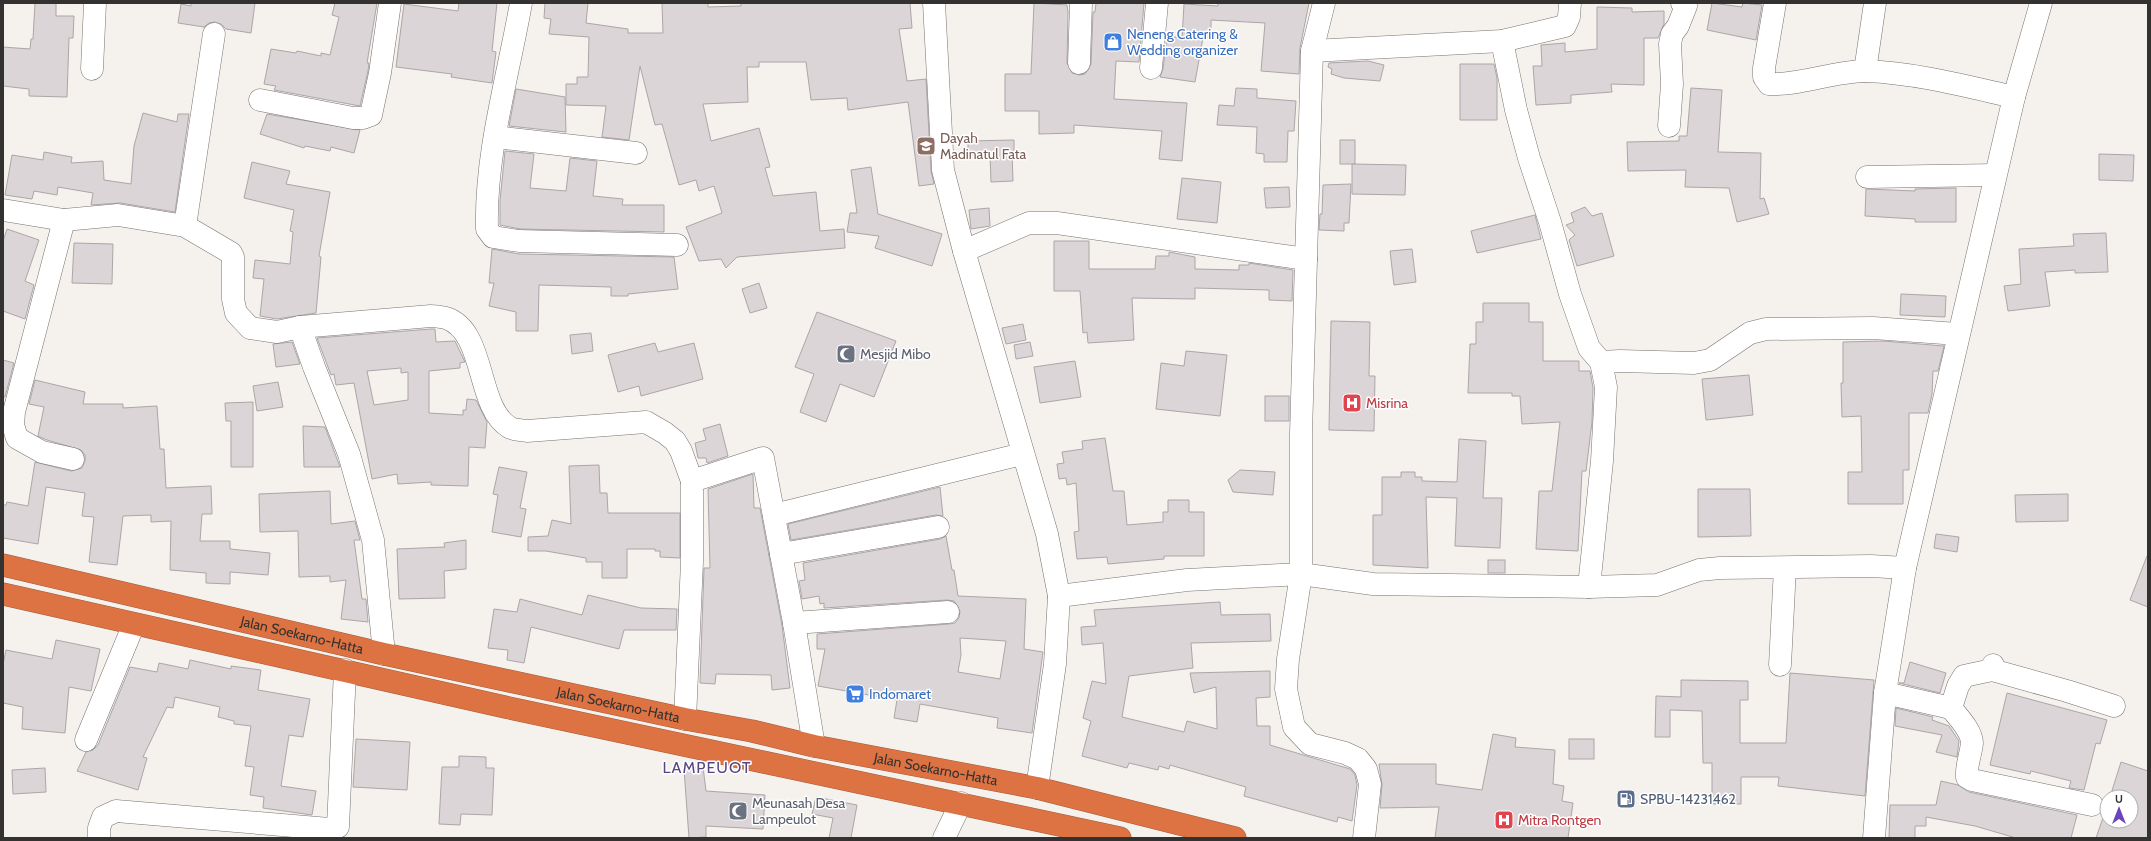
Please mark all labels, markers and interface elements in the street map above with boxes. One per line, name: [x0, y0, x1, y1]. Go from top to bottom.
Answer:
place label: Neneng Catering & Wedding organizer: [1127, 25, 1238, 59]
shop icon: Neneng Catering & Wedding organizer: [1102, 31, 1124, 53]
place label: Dayah Madinatul Fata: [940, 129, 1026, 163]
school or university icon: Dayah Madinatul Fata: [915, 135, 937, 157]
mosque icon: Mesjid Mibo: [835, 343, 857, 365]
place label: Mesjid Mibo: [860, 345, 931, 363]
hospital icon: Misrina: [1341, 392, 1363, 414]
place label: Misrina: [1366, 394, 1408, 412]
street label: Jalan Soekarno-Hatta: [238, 612, 365, 658]
street label: Jalan Soekarno-Hatta: [554, 682, 682, 727]
supermarket icon: Indomaret: [844, 683, 866, 705]
place label: Indomaret: [869, 685, 931, 703]
street label: Jalan Soekarno-Hatta: [871, 748, 999, 789]
district label: LAMPEUOT: [663, 758, 751, 777]
fuel station icon: SPBU-14231462: [1615, 788, 1637, 810]
north arrow: [2099, 789, 2139, 829]
place label: SPBU-14231462: [1640, 790, 1736, 808]
text: U: [2115, 792, 2123, 806]
place label: Meunasah Desa Lampeulot: [752, 794, 846, 828]
mosque icon: Meunasah Desa Lampeulot: [727, 800, 749, 822]
hospital icon: Mitra Rontgen: [1493, 809, 1515, 831]
place label: Mitra Rontgen: [1518, 811, 1602, 829]

